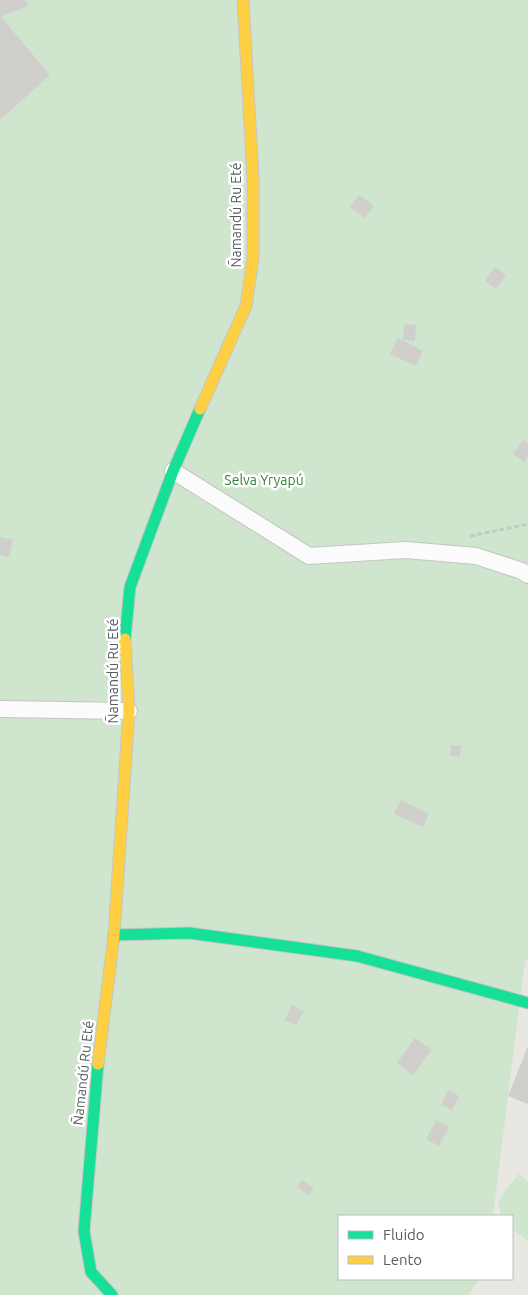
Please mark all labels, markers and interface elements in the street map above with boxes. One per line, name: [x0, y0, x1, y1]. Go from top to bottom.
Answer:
street label: Ñamandú Ru Eté: [227, 163, 244, 267]
park label: Selva Yryapú: [224, 472, 304, 488]
street label: Ñamandú Ru Eté: [104, 619, 121, 723]
street label: Ñamandú Ru Eté: [69, 1020, 96, 1126]
legend: [338, 1215, 513, 1280]
text: Fluido: [383, 1226, 425, 1243]
text: Lento: [383, 1251, 422, 1268]

